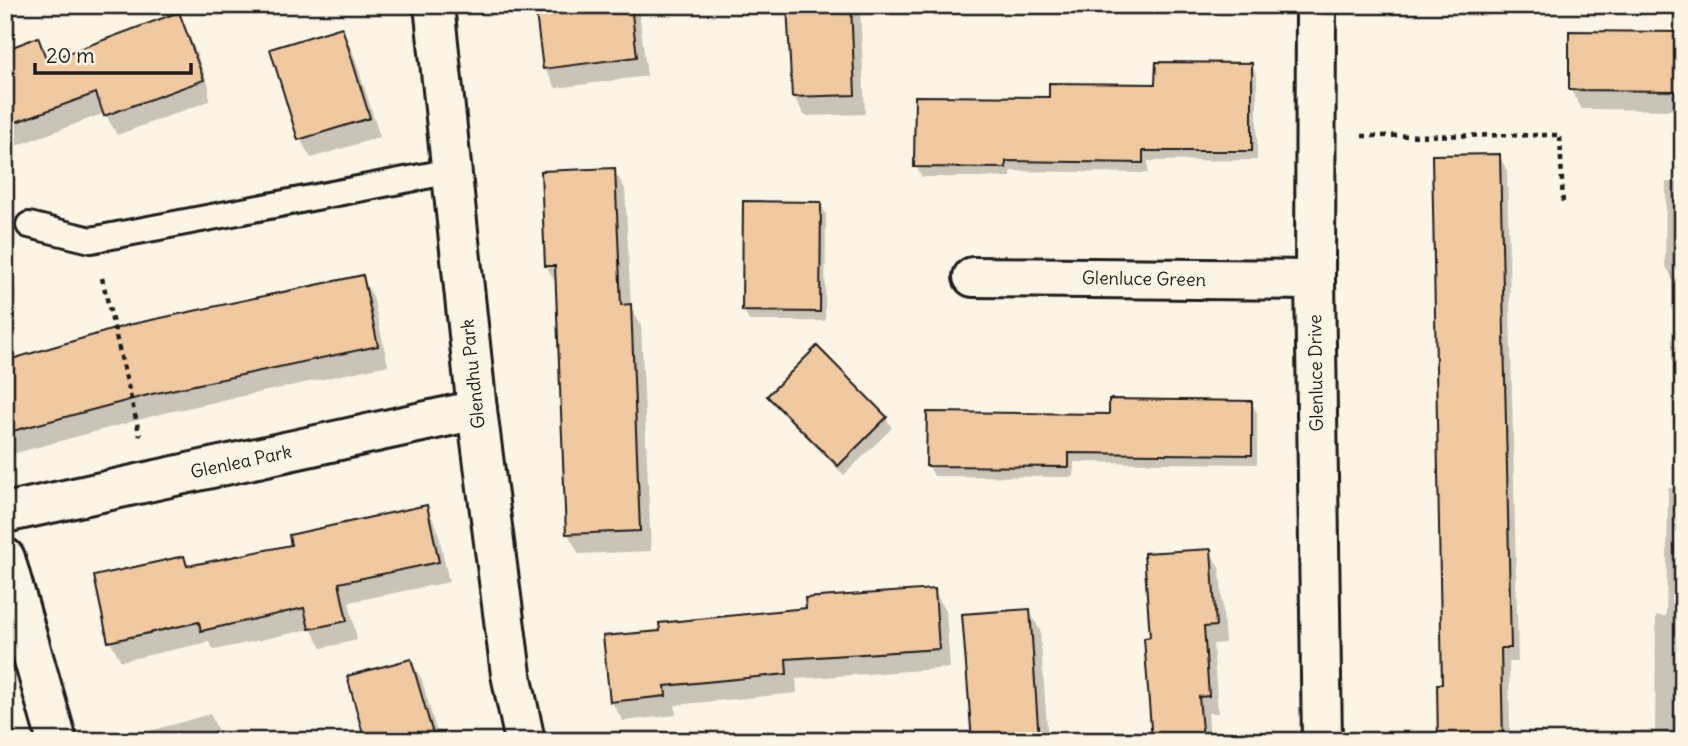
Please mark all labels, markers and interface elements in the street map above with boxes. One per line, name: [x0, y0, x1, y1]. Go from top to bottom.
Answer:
scale bar: [35, 32, 191, 76]
text: 20 m: [46, 42, 95, 69]
street label: Glenluce Green: [1082, 266, 1206, 291]
street label: Glenluce Drive: [1303, 314, 1328, 432]
street label: Glendhu Park: [455, 318, 490, 430]
street label: Glenlea Park: [188, 440, 293, 483]

